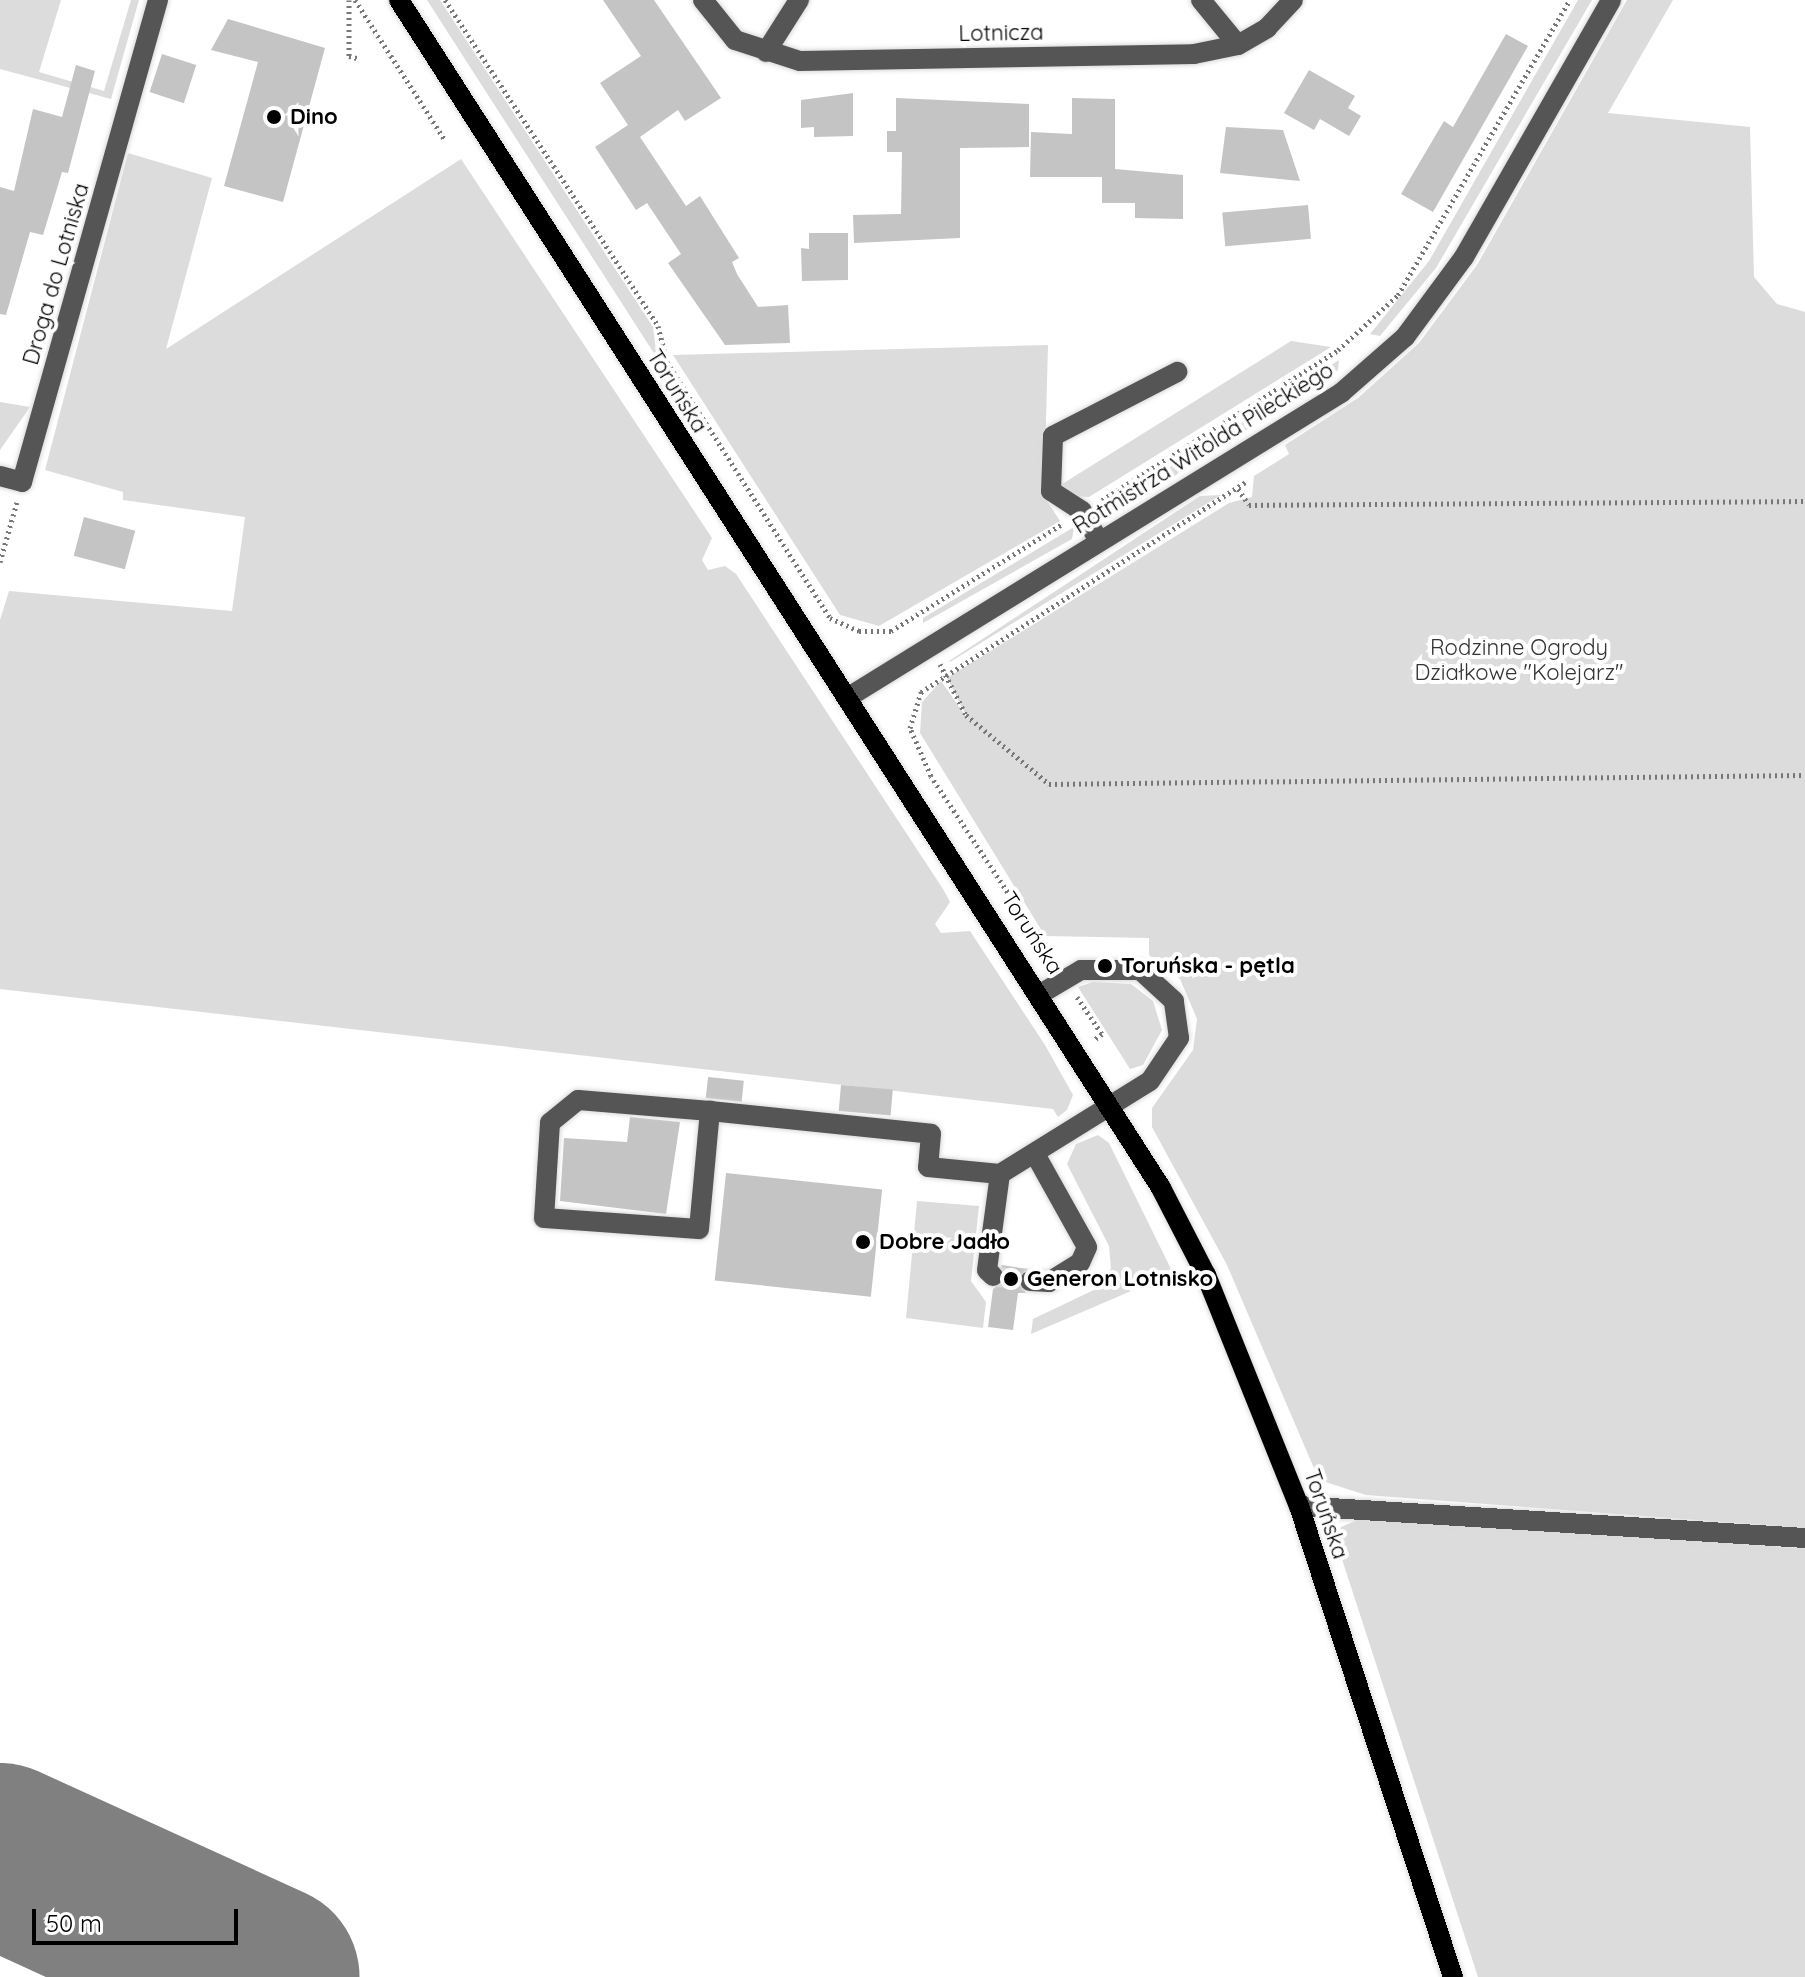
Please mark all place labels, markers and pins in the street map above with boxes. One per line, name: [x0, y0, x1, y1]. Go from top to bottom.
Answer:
place label: Dino: [290, 104, 338, 130]
marker: Dino: [265, 108, 283, 126]
place label: Toruńska - pętla: [1121, 953, 1295, 979]
marker: Toruńska - pętla: [1096, 957, 1114, 975]
place label: Dobre Jadło: [879, 1229, 1010, 1255]
marker: Dobre Jadło: [854, 1233, 872, 1251]
place label: Generon Lotnisko: [1027, 1266, 1213, 1292]
marker: Generon Lotnisko: [1002, 1270, 1020, 1288]

